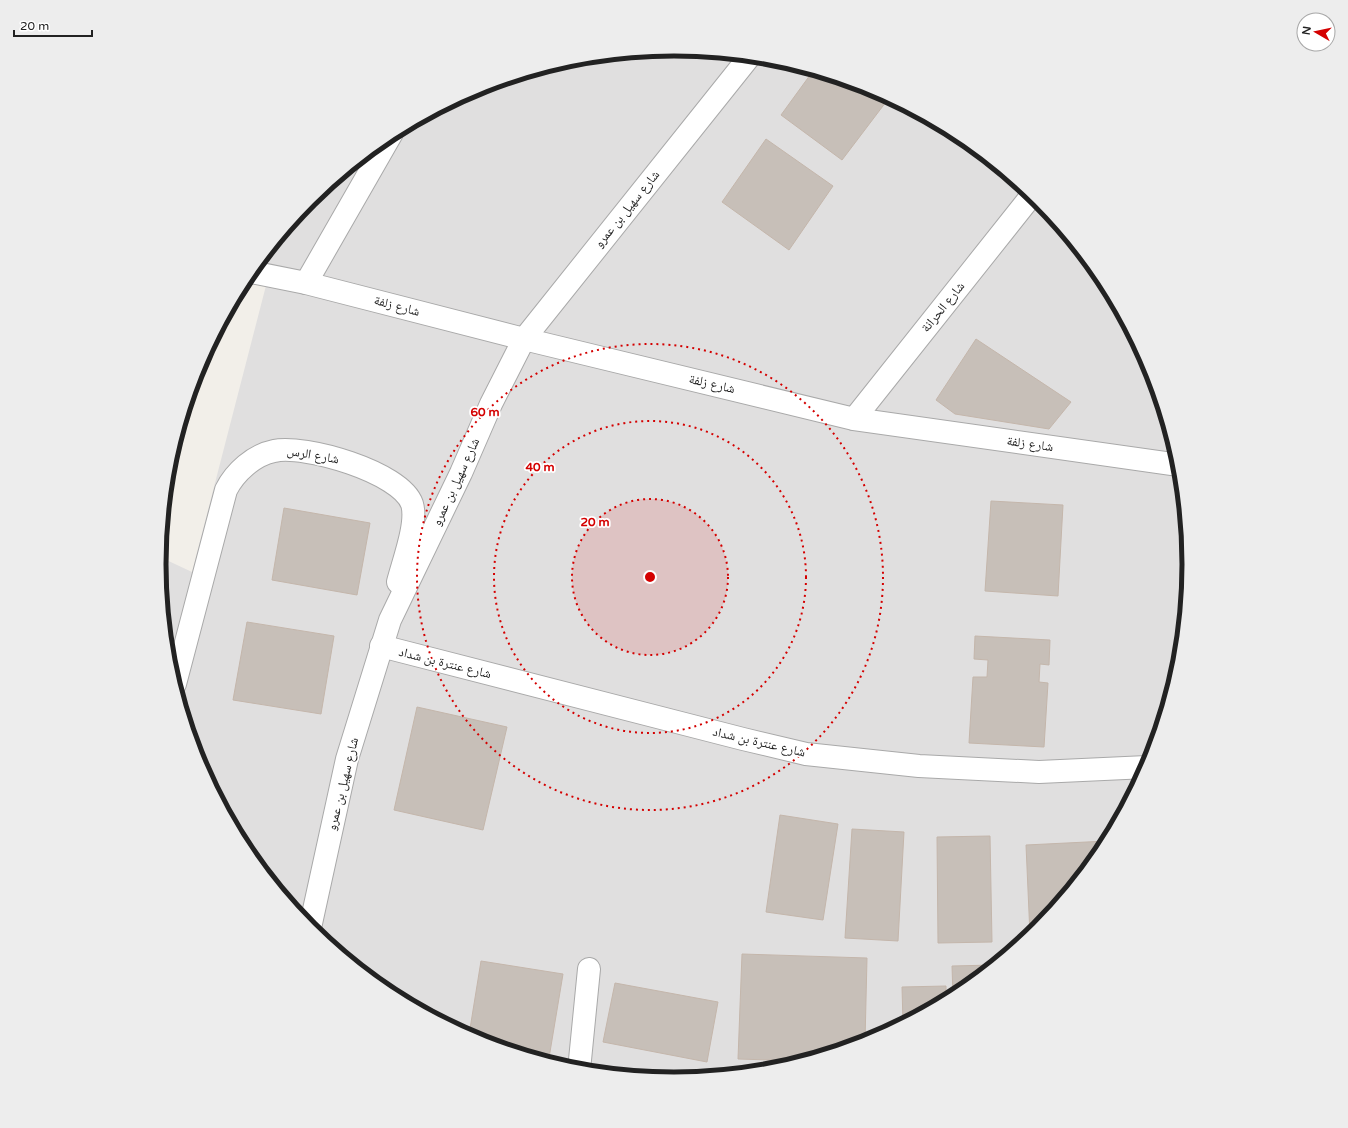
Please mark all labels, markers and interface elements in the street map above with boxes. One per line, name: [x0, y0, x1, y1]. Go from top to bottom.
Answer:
scale bar: [14, 12, 92, 38]
north arrow: [1296, 12, 1336, 52]
text: 20 m: [20, 19, 49, 33]
text: N: [1300, 25, 1314, 36]
street label: شارع سهيل بن عمرو: [591, 167, 664, 252]
street label: شارع الحرانة: [918, 278, 969, 336]
street label: شارع زلفة: [372, 292, 422, 321]
street label: شارع زلفة: [687, 371, 737, 398]
text: 60 m: [470, 405, 500, 419]
street label: شارع زلفة: [1006, 433, 1054, 456]
street label: شارع سهيل بن عمرو: [429, 435, 484, 529]
street label: شارع الرس: [286, 443, 340, 468]
text: 40 m: [525, 460, 555, 474]
text: 20 m: [580, 515, 610, 529]
centre of rings: [643, 570, 657, 584]
street label: شارع عنترة بن شداد: [397, 644, 493, 683]
street label: شارع عنترة بن شداد: [711, 724, 807, 761]
street label: شارع سهيل بن عمرو: [324, 736, 363, 832]

